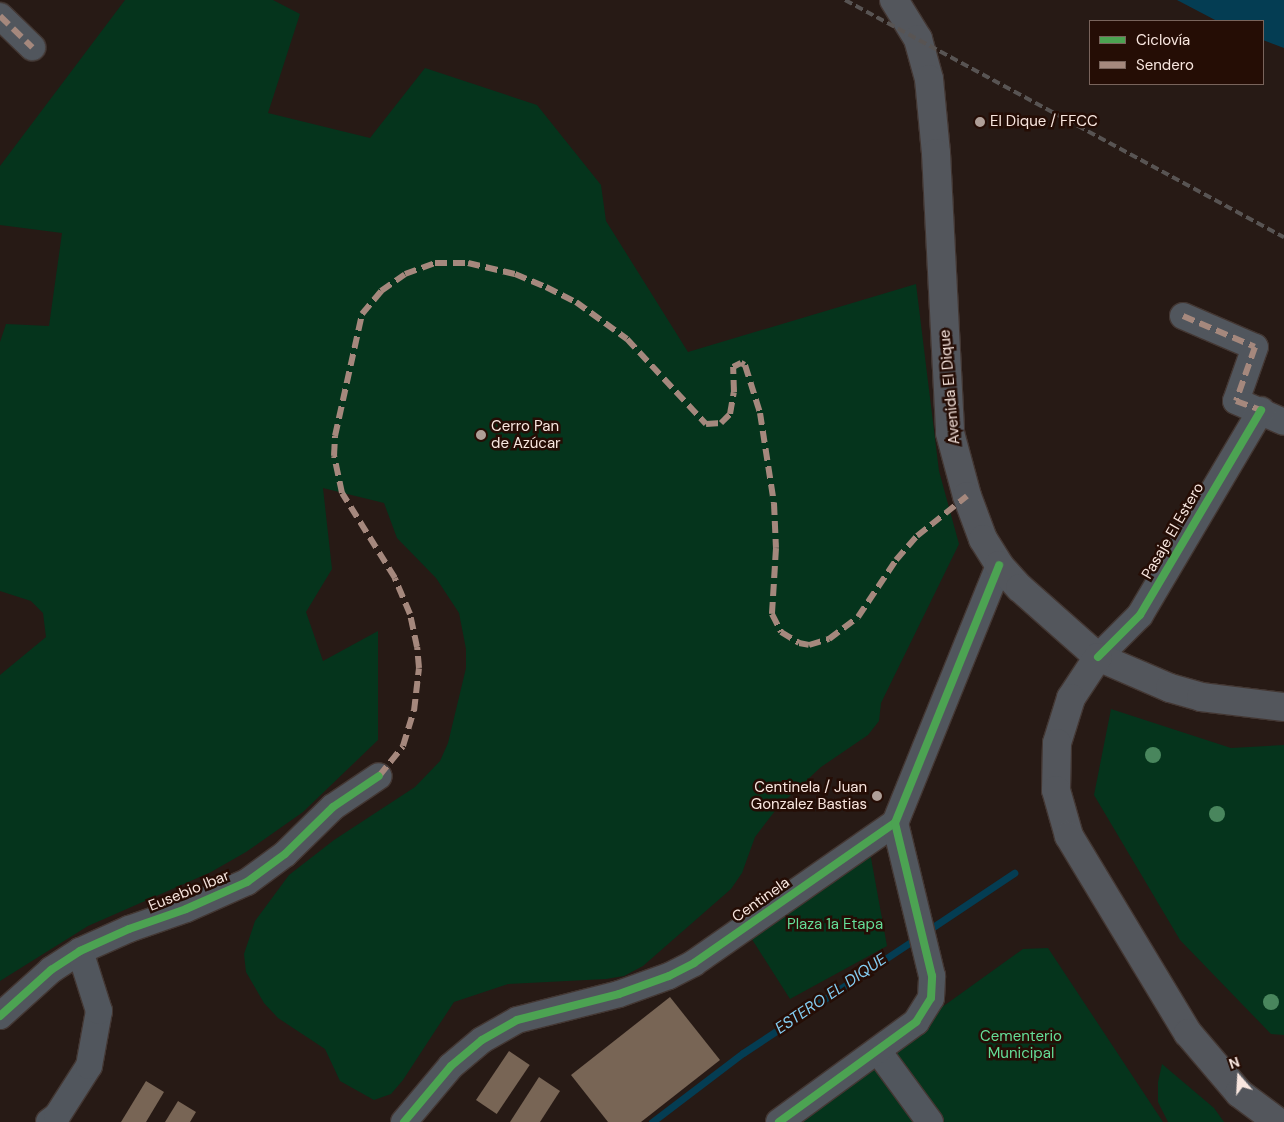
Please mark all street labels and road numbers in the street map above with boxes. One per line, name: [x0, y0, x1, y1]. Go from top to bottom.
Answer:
street label: Avenida El Dique: [936, 329, 964, 445]
street label: Pasaje El Estero: [1138, 480, 1208, 582]
street label: Eusebio Ibar: [146, 867, 232, 915]
street label: Centinela: [729, 874, 793, 926]

